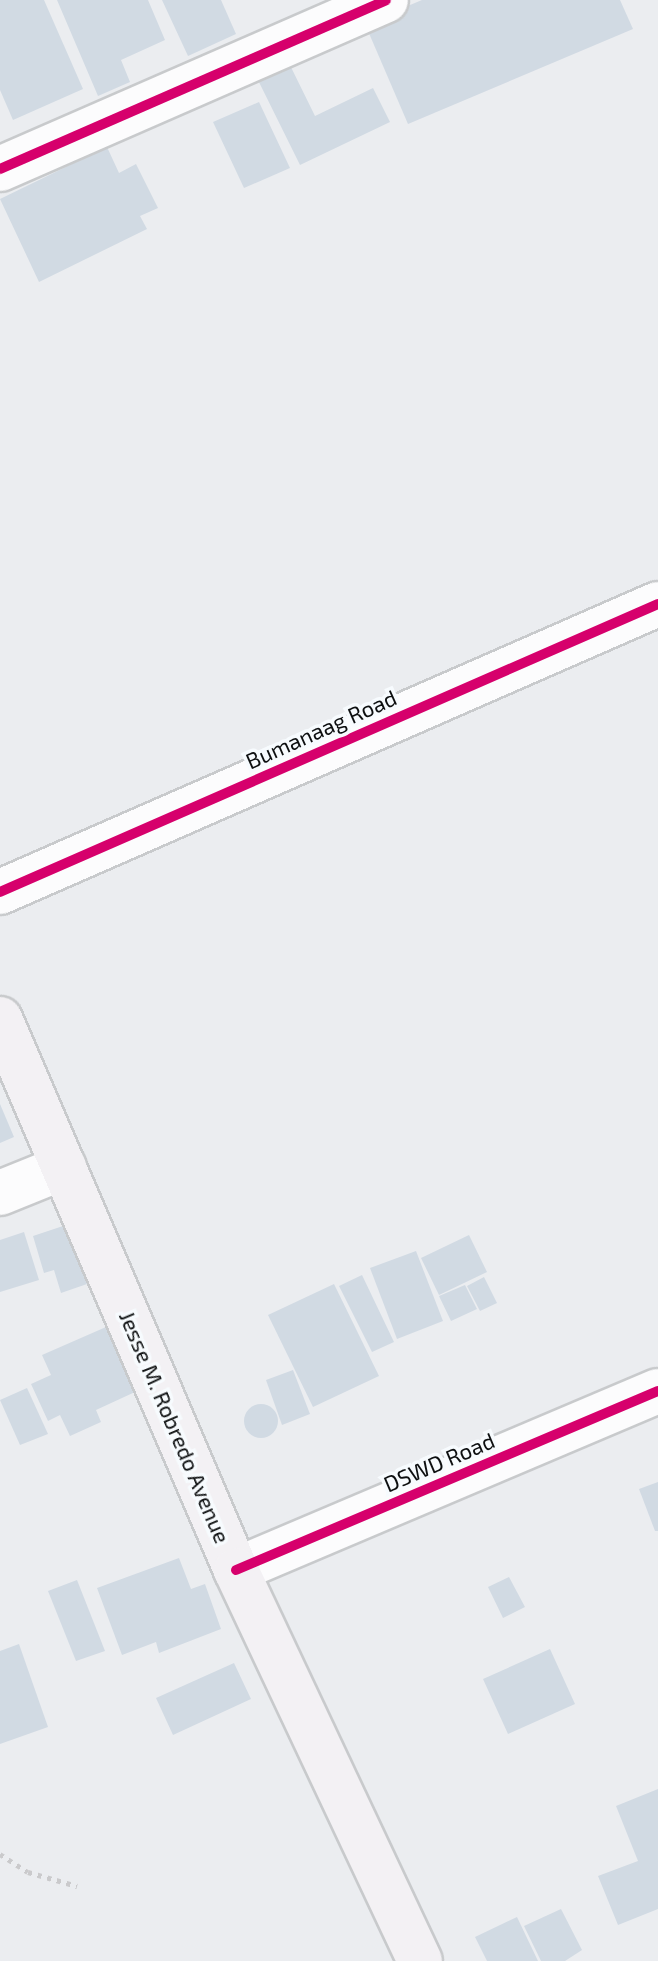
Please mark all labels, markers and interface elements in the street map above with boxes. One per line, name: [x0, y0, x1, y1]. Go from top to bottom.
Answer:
street label: Bumanaag Road: [241, 684, 401, 774]
street label: Jesse M. Robredo Avenue: [114, 1307, 236, 1547]
street label: DSWD Road: [380, 1427, 498, 1497]

